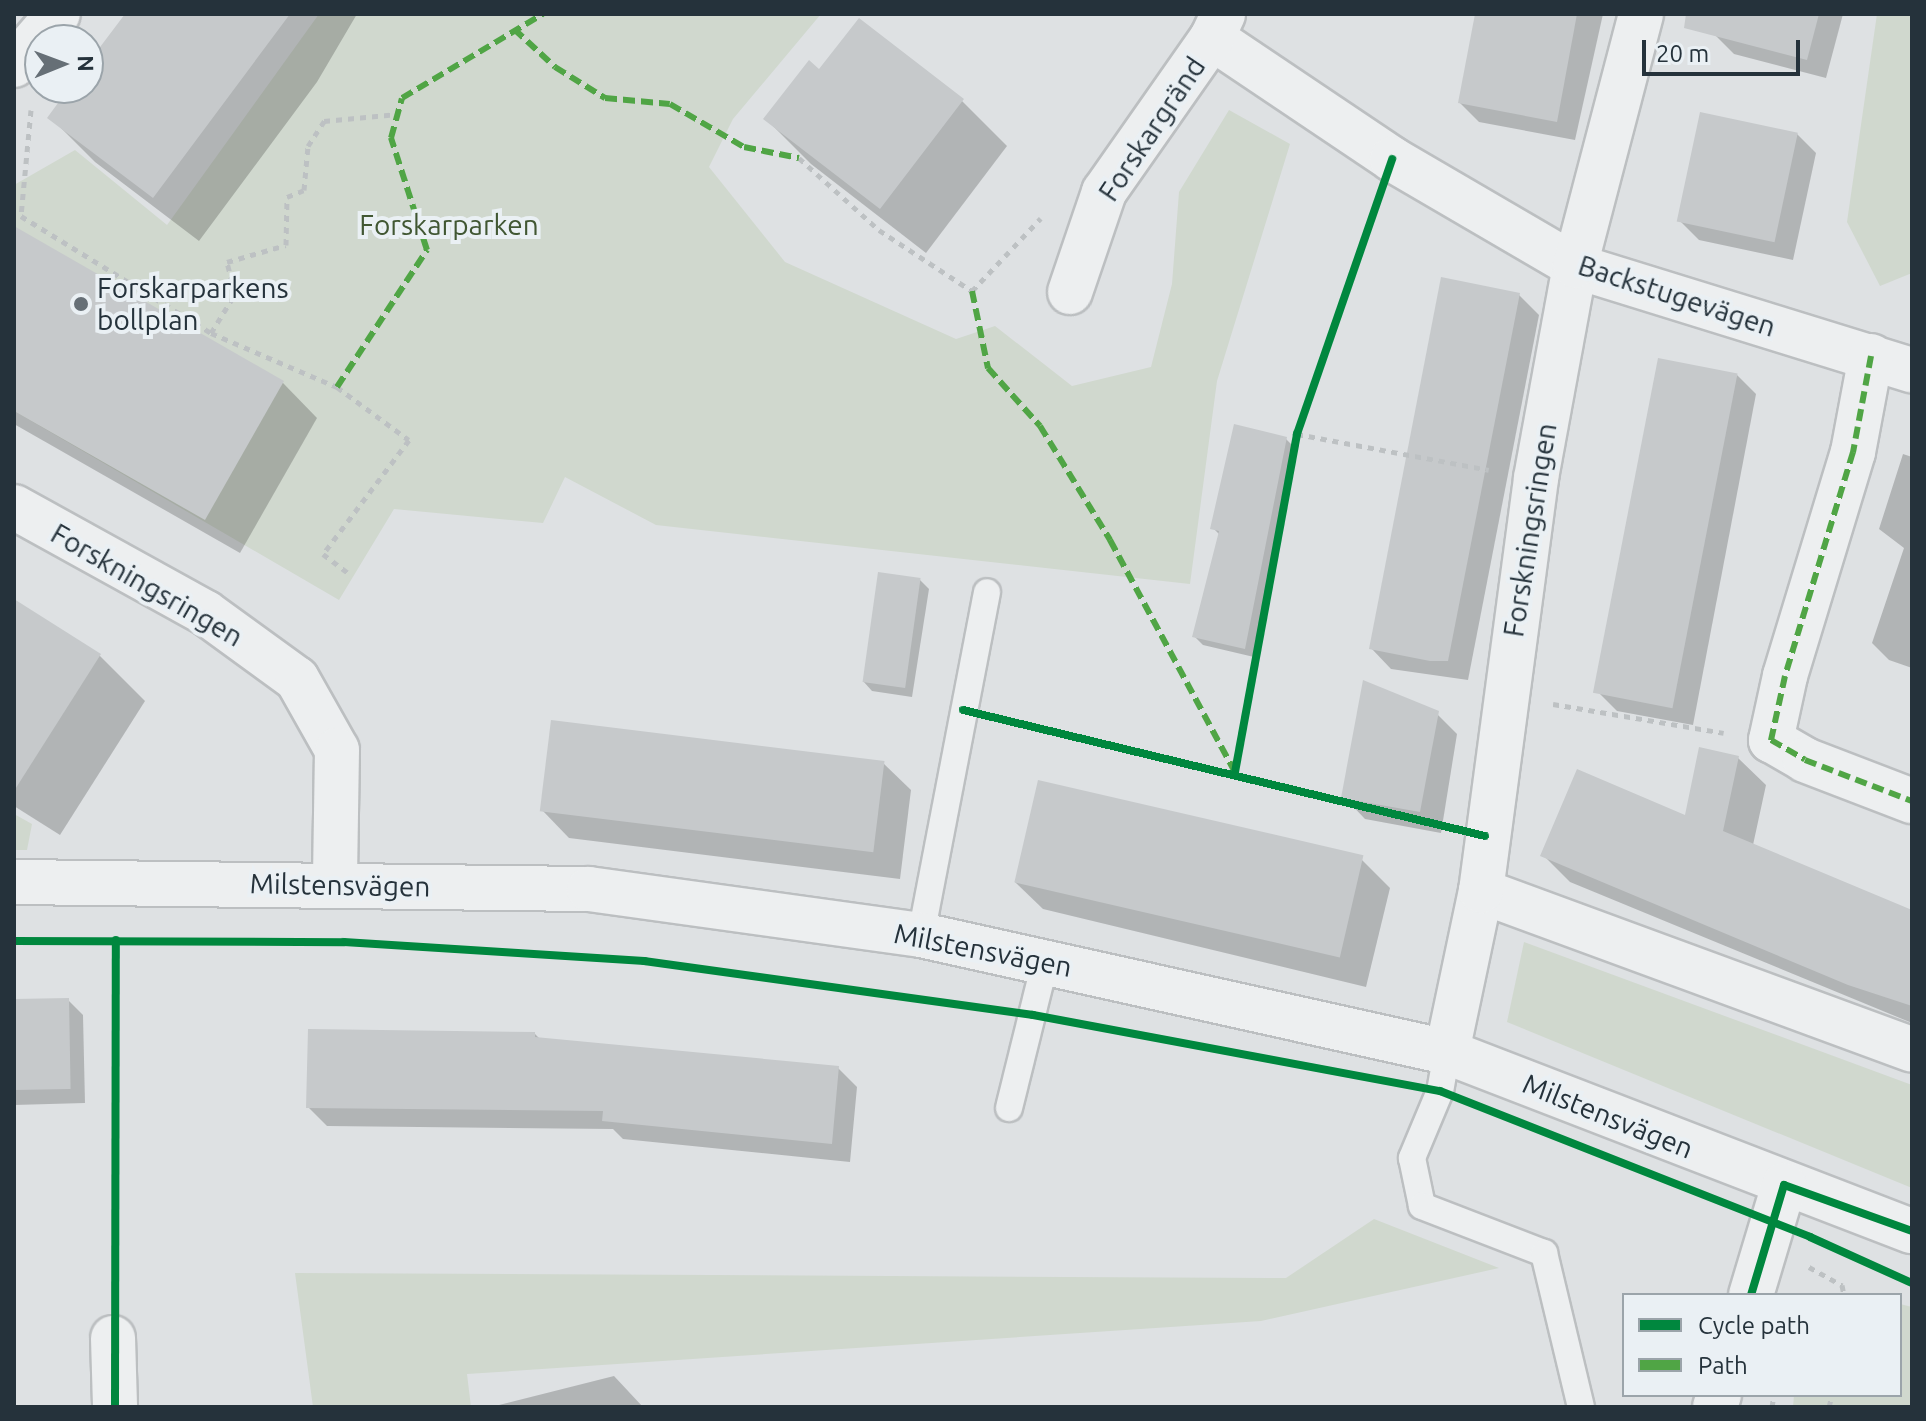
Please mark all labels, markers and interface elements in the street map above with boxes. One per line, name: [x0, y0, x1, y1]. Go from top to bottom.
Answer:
north arrow: [24, 24, 104, 104]
scale bar: [1646, 24, 1804, 74]
text: 20 m: [1656, 40, 1709, 67]
street label: Forskargränd: [1092, 51, 1212, 207]
text: N: [74, 55, 99, 72]
park label: Forskarparken: [359, 208, 539, 242]
street label: Backstugevägen: [1574, 248, 1780, 344]
place label: Forskarparkens bollplan: [97, 271, 289, 337]
marker: Forskarparkens bollplan: [72, 295, 90, 313]
street label: Forskningsringen: [1497, 421, 1563, 639]
street label: Forskningsringen: [45, 516, 249, 654]
street label: Milstensvägen: [249, 867, 431, 903]
street label: Milstensvägen: [891, 916, 1075, 984]
street label: Milstensvägen: [1518, 1067, 1698, 1165]
legend: [1622, 1293, 1902, 1397]
text: Cycle path: [1698, 1312, 1810, 1339]
text: Path: [1698, 1352, 1748, 1379]

